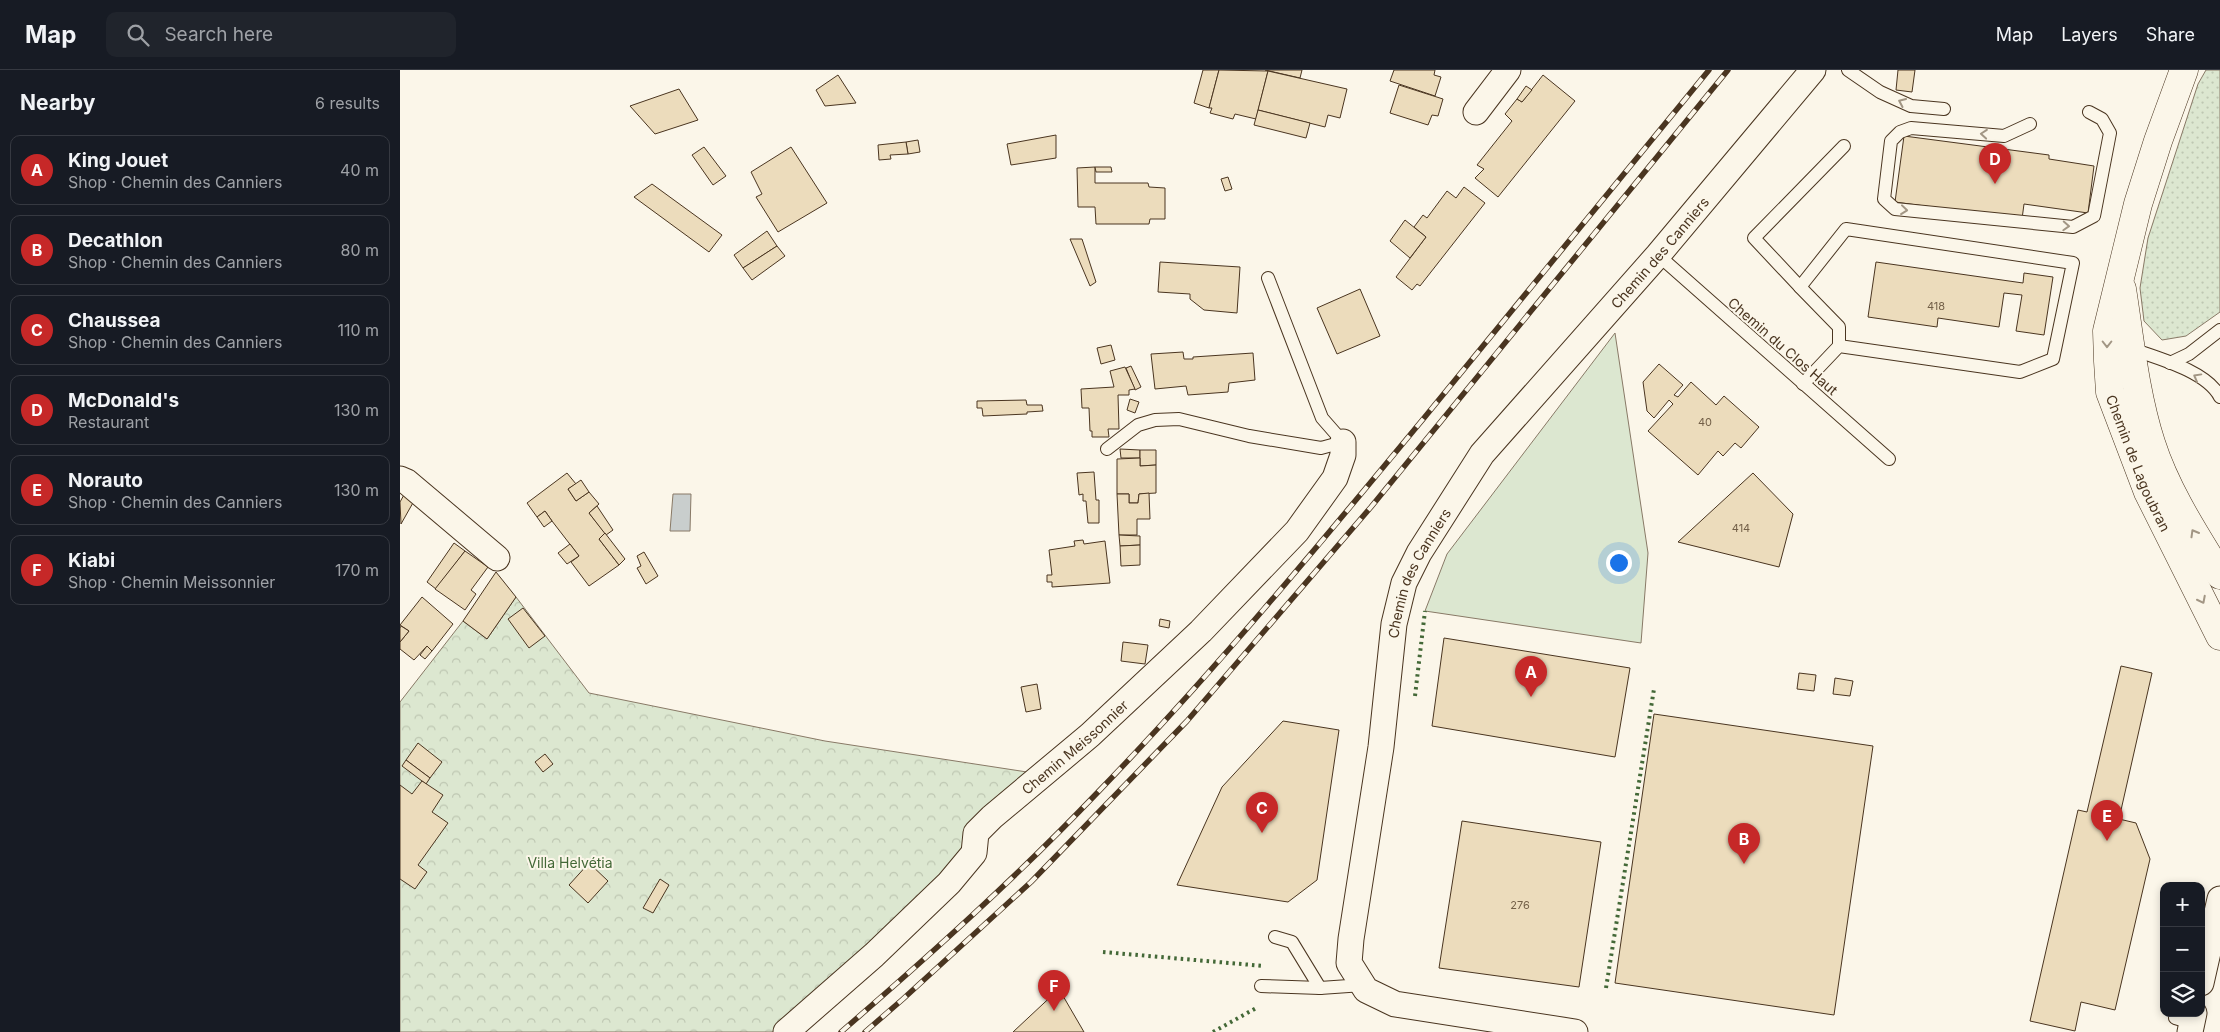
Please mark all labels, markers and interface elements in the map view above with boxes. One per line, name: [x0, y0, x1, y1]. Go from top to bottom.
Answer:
search box: [106, 12, 456, 57]
text: Map: [25, 20, 76, 49]
icon: search: [124, 21, 152, 49]
text: Search here: [164, 23, 273, 46]
text: Map: [1996, 24, 2033, 45]
text: Layers: [2061, 24, 2118, 45]
text: Share: [2146, 24, 2195, 45]
text: Nearby: [20, 90, 95, 115]
text: 6 results: [315, 93, 380, 113]
one-way arrow: [1898, 98, 1907, 109]
one-way arrow: [1979, 129, 1987, 140]
pin: D: [1979, 143, 2011, 184]
text: King Jouet: [68, 149, 168, 172]
text: A: [31, 160, 43, 180]
text: 40 m: [340, 160, 379, 180]
text: Shop · Chemin des Canniers: [68, 172, 282, 192]
street label: Chemin des Canniers: [1607, 193, 1712, 311]
one-way arrow: [1901, 204, 1909, 215]
one-way arrow: [2062, 221, 2070, 232]
text: Decathlon: [68, 229, 163, 252]
text: B: [32, 240, 42, 260]
text: 80 m: [340, 240, 379, 260]
text: Shop · Chemin des Canniers: [68, 252, 282, 272]
street label: Chemin du Clos Haut: [1725, 294, 1842, 399]
house number: 418: [1927, 299, 1945, 313]
text: Chaussea: [68, 309, 161, 332]
text: C: [31, 320, 43, 340]
text: 110 m: [337, 320, 379, 340]
text: Shop · Chemin des Canniers: [68, 332, 282, 352]
one-way arrow: [2102, 340, 2112, 348]
one-way arrow: [2194, 373, 2203, 383]
text: McDonald's: [68, 389, 179, 412]
street label: Chemin de Lagoubran: [2103, 392, 2175, 534]
text: D: [31, 400, 43, 420]
text: 130 m: [334, 400, 379, 420]
text: Restaurant: [68, 412, 149, 432]
house number: 40: [1698, 415, 1712, 429]
text: Norauto: [68, 469, 143, 492]
text: E: [32, 480, 42, 500]
text: 130 m: [334, 480, 379, 500]
text: Shop · Chemin des Canniers: [68, 492, 282, 512]
street label: Chemin des Canniers: [1384, 505, 1454, 639]
house number: 414: [1732, 521, 1750, 535]
one-way arrow: [2191, 530, 2201, 539]
text: Kiabi: [68, 549, 115, 572]
your location: [1606, 550, 1632, 576]
text: F: [32, 560, 42, 580]
text: 170 m: [335, 560, 379, 580]
text: Shop · Chemin Meissonnier: [68, 572, 275, 592]
one-way arrow: [2196, 595, 2206, 604]
pin: A: [1515, 656, 1547, 697]
street label: Chemin Meissonnier: [1018, 696, 1131, 797]
pin: C: [1246, 792, 1278, 833]
pin: E: [2091, 800, 2123, 841]
pin: B: [1728, 823, 1760, 864]
park label: Villa Helvétia: [527, 854, 613, 871]
map controls: [2160, 882, 2205, 1017]
button: +: [2160, 882, 2205, 927]
house number: 276: [1510, 898, 1530, 912]
button: −: [2160, 927, 2205, 972]
pin: F: [1038, 970, 1070, 1011]
button: layers: [2160, 972, 2205, 1017]

